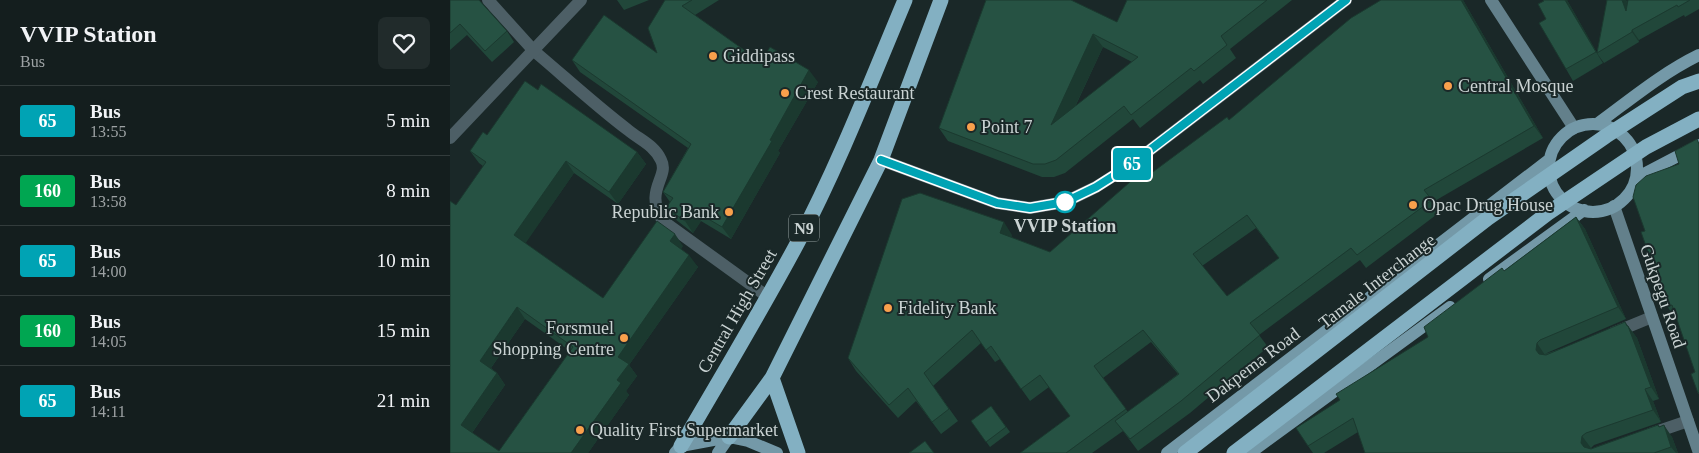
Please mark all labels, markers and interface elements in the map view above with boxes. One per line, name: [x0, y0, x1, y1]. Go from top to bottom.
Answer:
button: heart: [378, 17, 430, 69]
text: VVIP Station: [20, 21, 157, 47]
place label: Giddipass: [723, 46, 795, 66]
marker: Giddipass: [707, 50, 719, 62]
text: Bus: [20, 53, 45, 70]
place label: Central Mosque: [1458, 76, 1573, 96]
marker: Central Mosque: [1442, 80, 1454, 92]
place label: Crest Restaurant: [795, 83, 914, 103]
marker: Crest Restaurant: [779, 87, 791, 99]
text: Bus: [90, 101, 121, 122]
text: 5 min: [386, 110, 430, 131]
text: 65: [39, 111, 57, 131]
place label: Point 7: [981, 117, 1033, 137]
marker: Point 7: [965, 121, 977, 133]
text: 13:55: [90, 123, 126, 140]
line badge: 65: [1110, 148, 1154, 180]
text: 65: [1123, 154, 1141, 174]
text: Bus: [90, 171, 121, 192]
text: 8 min: [386, 180, 430, 201]
text: 160: [34, 181, 61, 201]
marker: VVIP Station: [1054, 191, 1076, 213]
text: 13:58: [90, 193, 126, 210]
place label: Opac Drug House: [1423, 195, 1553, 215]
marker: Opac Drug House: [1407, 199, 1419, 211]
place label: Republic Bank: [612, 202, 719, 222]
marker: Republic Bank: [723, 206, 735, 218]
road number: N9: [789, 214, 819, 242]
place label: VVIP Station: [1014, 216, 1116, 236]
street label: Tamale Interchange: [1315, 229, 1439, 333]
text: Bus: [90, 241, 121, 262]
street label: Gukpegu Road: [1636, 241, 1690, 351]
street label: Central High Street: [693, 245, 781, 377]
text: 10 min: [377, 250, 430, 271]
text: 65: [39, 251, 57, 271]
text: 14:00: [90, 263, 126, 280]
place label: Fidelity Bank: [898, 298, 997, 318]
marker: Fidelity Bank: [882, 302, 894, 314]
text: Bus: [90, 311, 121, 332]
place label: Forsmuel Shopping Centre: [493, 318, 614, 359]
text: 15 min: [377, 320, 430, 341]
text: 160: [34, 321, 61, 341]
street label: Dakpema Road: [1202, 323, 1304, 407]
marker: Forsmuel Shopping Centre: [618, 332, 630, 344]
text: 14:05: [90, 333, 126, 350]
text: Bus: [90, 381, 121, 402]
text: 21 min: [377, 390, 430, 411]
text: 65: [39, 391, 57, 411]
text: 14:11: [90, 403, 126, 420]
place label: Quality First Supermarket: [590, 420, 778, 440]
marker: Quality First Supermarket: [574, 424, 586, 436]

